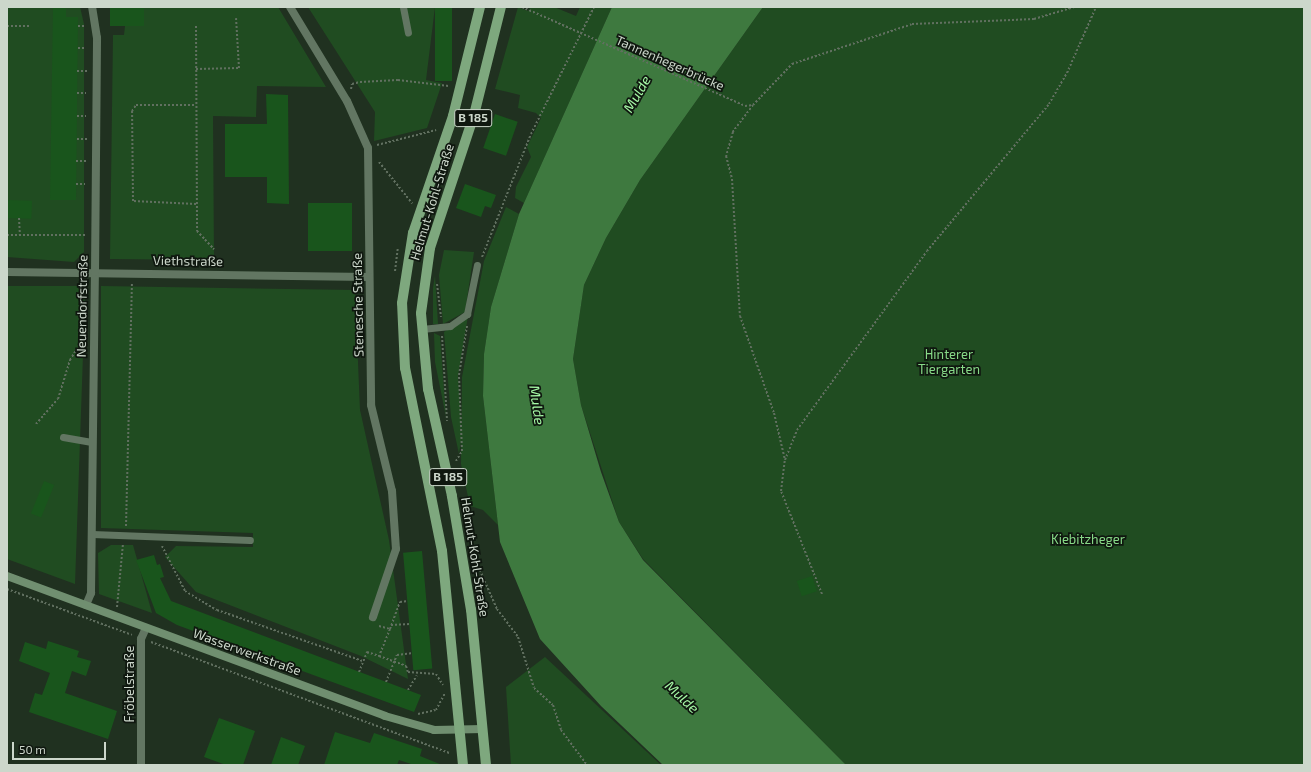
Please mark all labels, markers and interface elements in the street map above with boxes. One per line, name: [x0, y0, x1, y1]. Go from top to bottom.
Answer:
street label: Tannenhegerbrücke: [613, 32, 727, 94]
water label: Mulde: [620, 73, 654, 115]
road number: B 185: [454, 108, 492, 128]
street label: Helmut-Kohl-Straße: [407, 142, 457, 262]
street label: Viethstraße: [153, 253, 223, 269]
street label: Stenesche Straße: [349, 253, 367, 357]
street label: Neuendorfstraße: [73, 255, 91, 357]
park label: Hinterer Tiergarten: [918, 347, 980, 378]
water label: Mulde: [526, 384, 548, 426]
road number: B 185: [429, 467, 467, 487]
street label: Helmut-Kohl-Straße: [458, 496, 492, 618]
park label: Kiebitzheger: [1051, 531, 1125, 547]
street label: Wasserwerkstraße: [191, 625, 303, 679]
street label: Fröbelstraße: [121, 645, 137, 723]
water label: Mulde: [662, 677, 702, 717]
scale bar: [14, 734, 108, 760]
text: 50 m: [19, 742, 46, 756]

